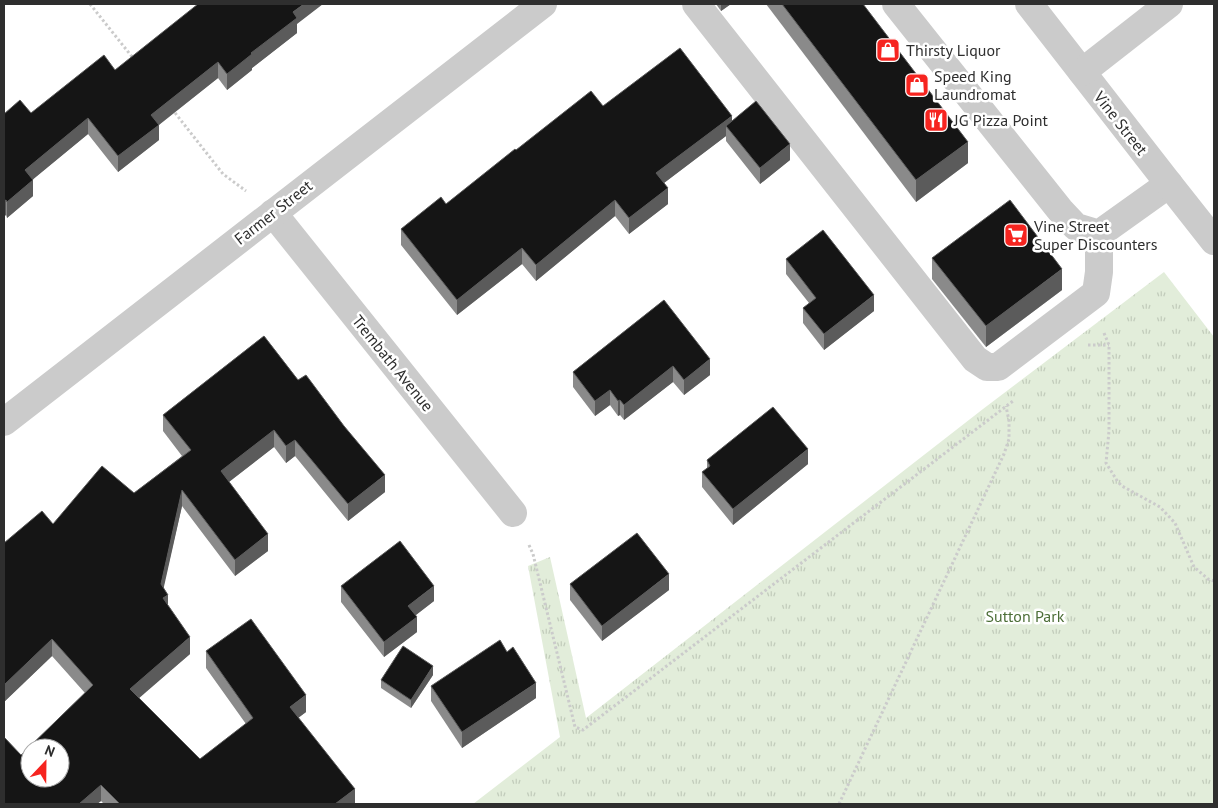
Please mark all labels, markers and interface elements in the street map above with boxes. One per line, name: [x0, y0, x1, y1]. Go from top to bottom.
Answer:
shop icon: Thirsty Liquor: [875, 37, 901, 63]
place label: Thirsty Liquor: [906, 40, 1001, 60]
place label: Speed King Laundromat: [934, 66, 1017, 104]
shop icon: Speed King Laundromat: [904, 72, 930, 98]
street label: Vine Street: [1089, 86, 1152, 159]
restaurant icon: JG Pizza Point: [923, 107, 949, 133]
place label: JG Pizza Point: [953, 110, 1048, 130]
street label: Farmer Street: [230, 175, 316, 249]
place label: Vine Street Super Discounters: [1033, 216, 1158, 254]
supermarket icon: Vine Street Super Discounters: [1003, 222, 1029, 248]
street label: Trembath Avenue: [348, 311, 438, 415]
park label: Sutton Park: [986, 606, 1065, 626]
north arrow: [20, 738, 70, 788]
text: N: [42, 741, 58, 761]

